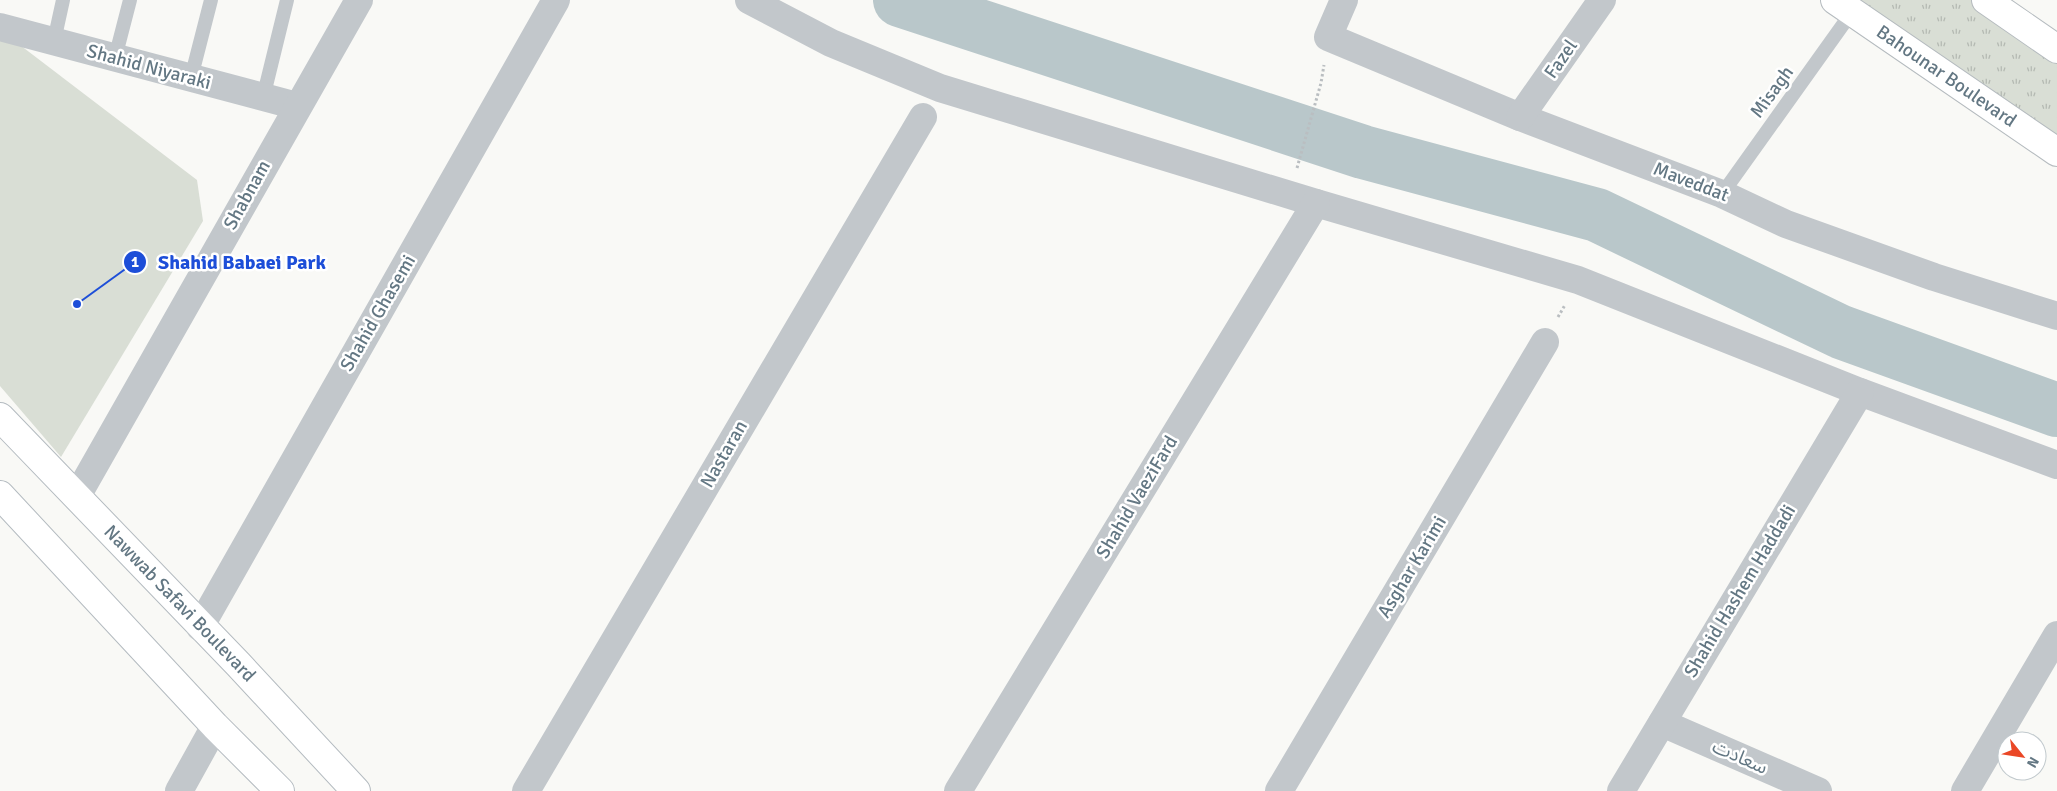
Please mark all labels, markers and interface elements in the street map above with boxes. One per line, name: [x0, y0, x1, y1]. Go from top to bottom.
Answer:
street label: Bahounar Boulevard: [1872, 20, 2021, 133]
street label: Fazel: [1539, 35, 1583, 83]
street label: Shahid Niyaraki: [84, 39, 214, 95]
street label: Misagh: [1745, 61, 1799, 123]
street label: Shabnam: [218, 156, 276, 234]
street label: Maveddat: [1650, 157, 1732, 207]
callout: Shahid Babaei Park: [123, 244, 336, 279]
text: Shahid Babaei Park: [158, 250, 327, 275]
street label: Shahid Ghasemi: [335, 250, 421, 376]
text: 1: [131, 253, 139, 271]
street label: Nastaran: [695, 416, 753, 492]
street label: Shahid VaeziFard: [1091, 431, 1183, 563]
street label: Shahid Hashem Haddadi: [1679, 500, 1801, 682]
street label: Asghar Karimi: [1372, 512, 1452, 622]
street label: Nawwab Safavi Boulevard: [99, 520, 261, 687]
north arrow: [1997, 731, 2047, 781]
street label: سعادت: [1709, 734, 1771, 780]
text: N: [2023, 754, 2043, 771]

